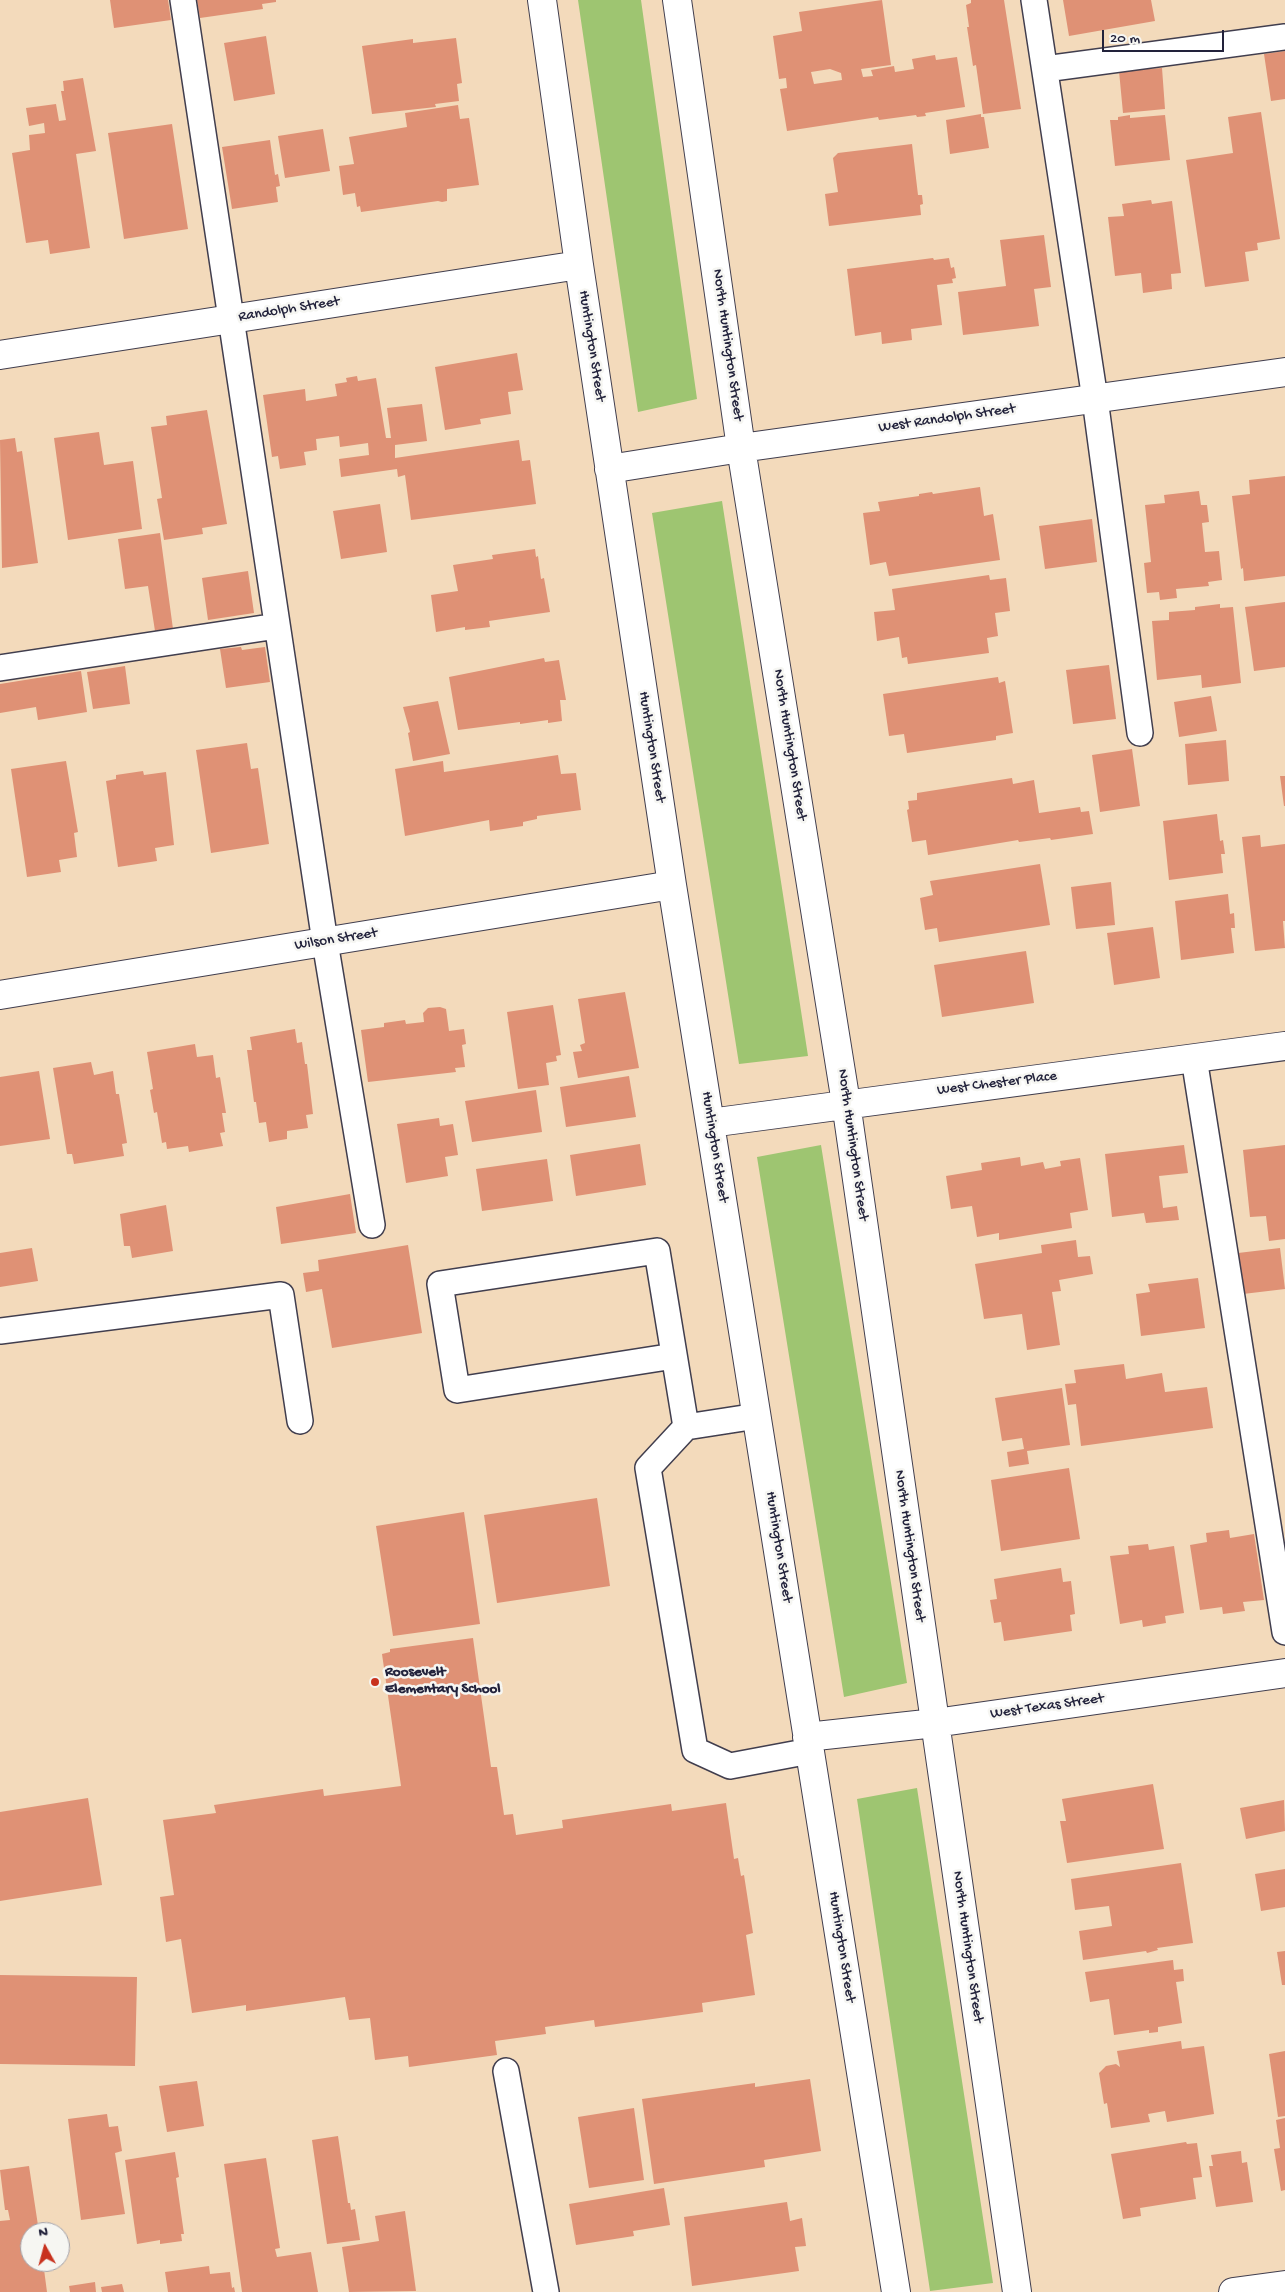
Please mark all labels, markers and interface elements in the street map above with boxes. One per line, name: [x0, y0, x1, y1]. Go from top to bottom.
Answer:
scale bar: [1105, 20, 1228, 52]
text: 20 m: [1110, 30, 1140, 48]
street label: North Huntington Street: [707, 268, 747, 422]
street label: Huntington Street: [573, 289, 609, 403]
street label: Randolph Street: [237, 293, 341, 327]
street label: West Randolph Street: [877, 400, 1017, 438]
street label: North Huntington Street: [768, 668, 810, 822]
street label: Huntington Street: [633, 690, 669, 804]
street label: Wilson Street: [293, 925, 379, 955]
street label: North Huntington Street: [832, 1068, 872, 1222]
street label: West Chester Place: [936, 1068, 1058, 1100]
street label: Huntington Street: [696, 1090, 732, 1204]
street label: North Huntington Street: [889, 1469, 929, 1623]
street label: Huntington Street: [760, 1490, 796, 1604]
place label: Roosevelt Elementary School: [385, 1664, 501, 1699]
marker: Roosevelt Elementary School: [369, 1676, 381, 1688]
street label: West Texas Street: [989, 1690, 1105, 1724]
street label: North Huntington Street: [947, 1870, 987, 2024]
street label: Huntington Street: [823, 1890, 859, 2004]
north arrow: [20, 2222, 70, 2272]
text: N: [38, 2224, 49, 2242]

